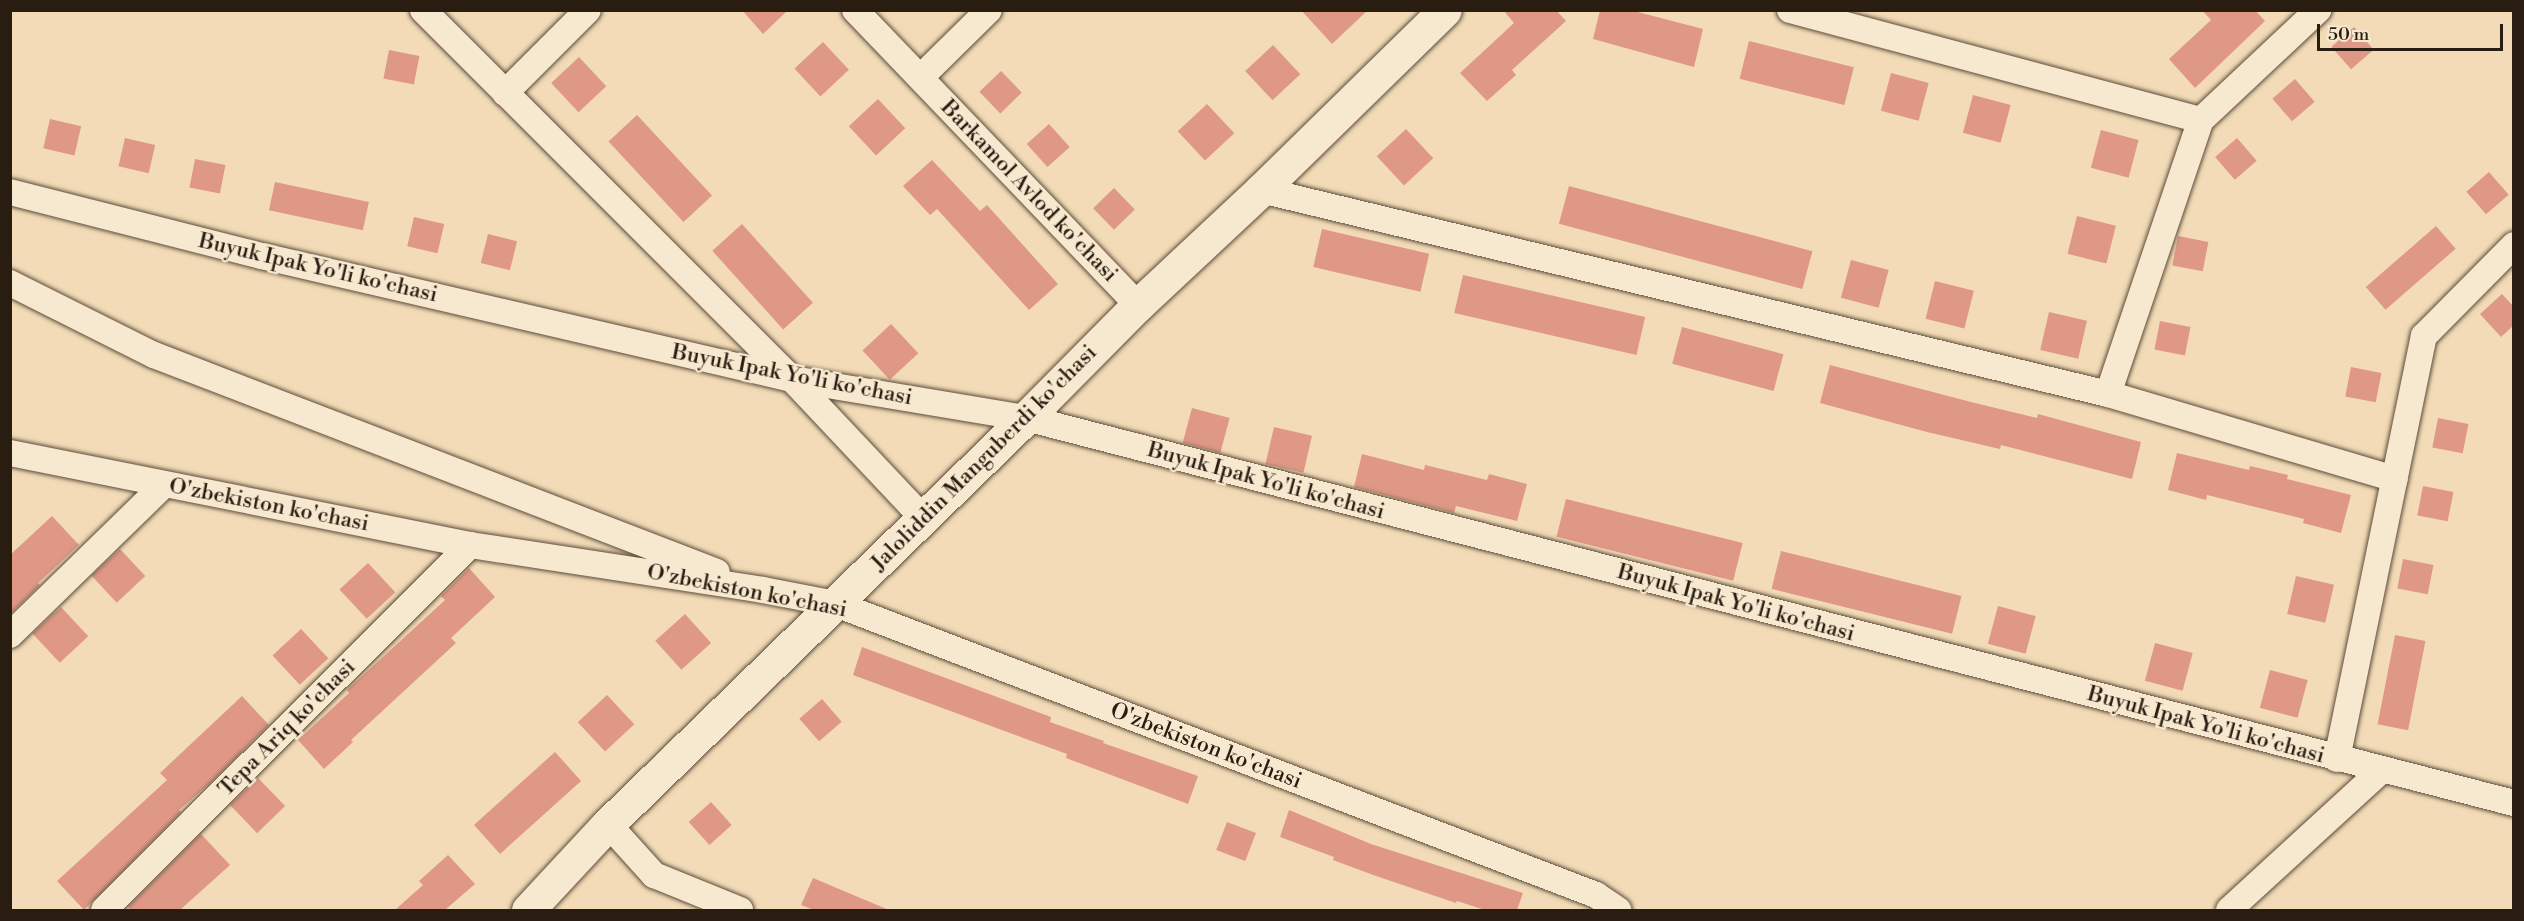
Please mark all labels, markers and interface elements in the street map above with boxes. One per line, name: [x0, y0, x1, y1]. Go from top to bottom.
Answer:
scale bar: [2320, 12, 2506, 50]
text: 50 m: [2328, 23, 2369, 46]
street label: Barkamol Avlod ko'chasi: [935, 94, 1123, 288]
street label: Buyuk Ipak Yo'li ko'chasi: [196, 228, 440, 308]
street label: Buyuk Ipak Yo'li ko'chasi: [670, 339, 914, 411]
street label: Jaloliddin Manguberdi ko'chasi: [866, 340, 1102, 576]
street label: Buyuk Ipak Yo'li ko'chasi: [1145, 437, 1387, 525]
street label: O'zbekiston ko'chasi: [167, 473, 371, 537]
street label: O'zbekiston ko'chasi: [645, 559, 849, 623]
street label: Buyuk Ipak Yo'li ko'chasi: [1615, 559, 1857, 647]
street label: Tepa Ariq ko'chasi: [213, 654, 361, 802]
street label: Buyuk Ipak Yo'li ko'chasi: [2085, 681, 2327, 769]
street label: O'zbekiston ko'chasi: [1107, 697, 1305, 795]

